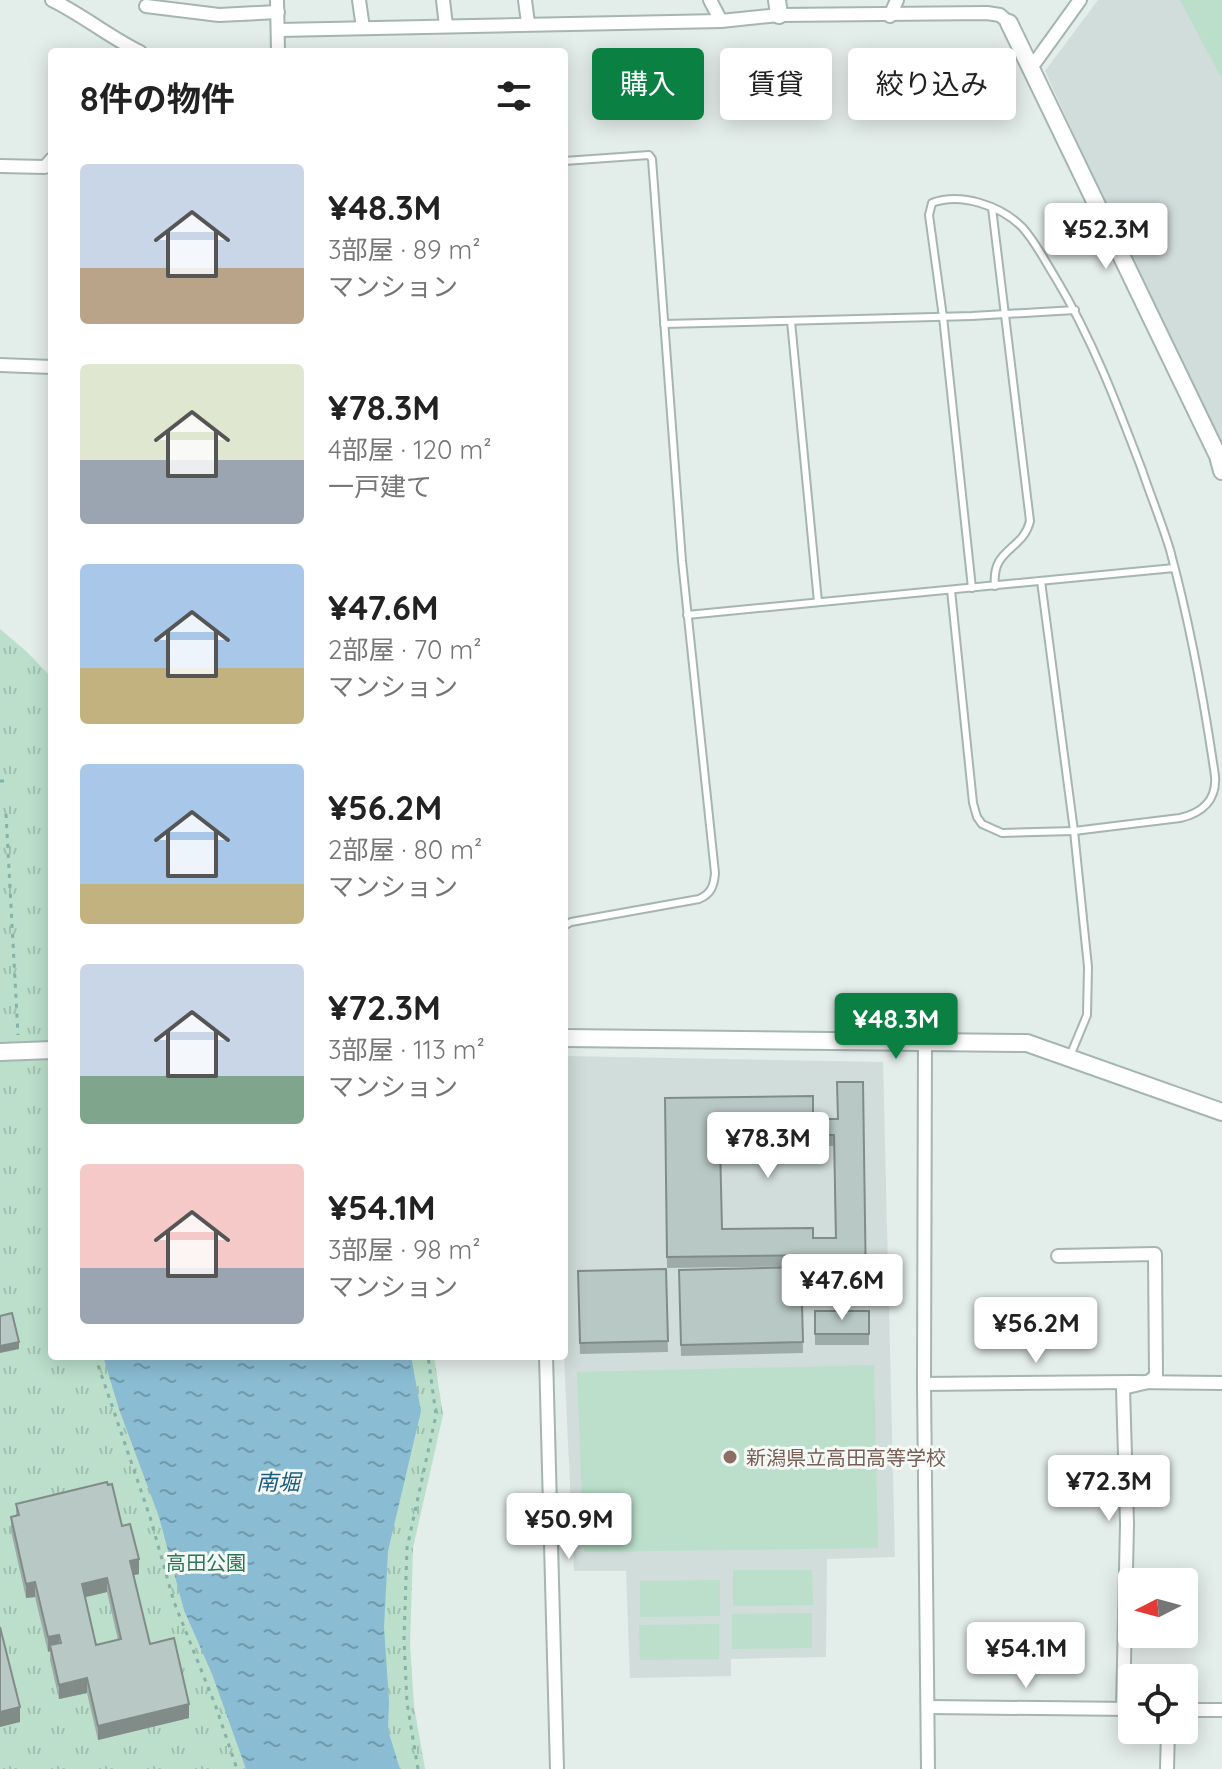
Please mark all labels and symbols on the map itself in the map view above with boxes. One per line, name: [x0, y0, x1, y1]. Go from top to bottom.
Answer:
pin: ¥52.3M: [1041, 203, 1171, 271]
pin: ¥48.3M: [831, 993, 961, 1061]
pin: ¥78.3M: [703, 1112, 833, 1180]
pin: ¥47.6M: [777, 1254, 907, 1322]
pin: ¥56.2M: [971, 1297, 1101, 1365]
place label: 新潟県立高田高等学校: [746, 1445, 946, 1470]
marker: 新潟県立高田高等学校: [721, 1448, 739, 1466]
pin: ¥72.3M: [1044, 1455, 1174, 1523]
water label: 南堀: [256, 1468, 303, 1496]
pin: ¥50.9M: [504, 1493, 634, 1561]
park label: 高田公園: [166, 1550, 246, 1575]
north arrow: [1118, 1568, 1198, 1648]
pin: ¥54.1M: [961, 1622, 1091, 1690]

